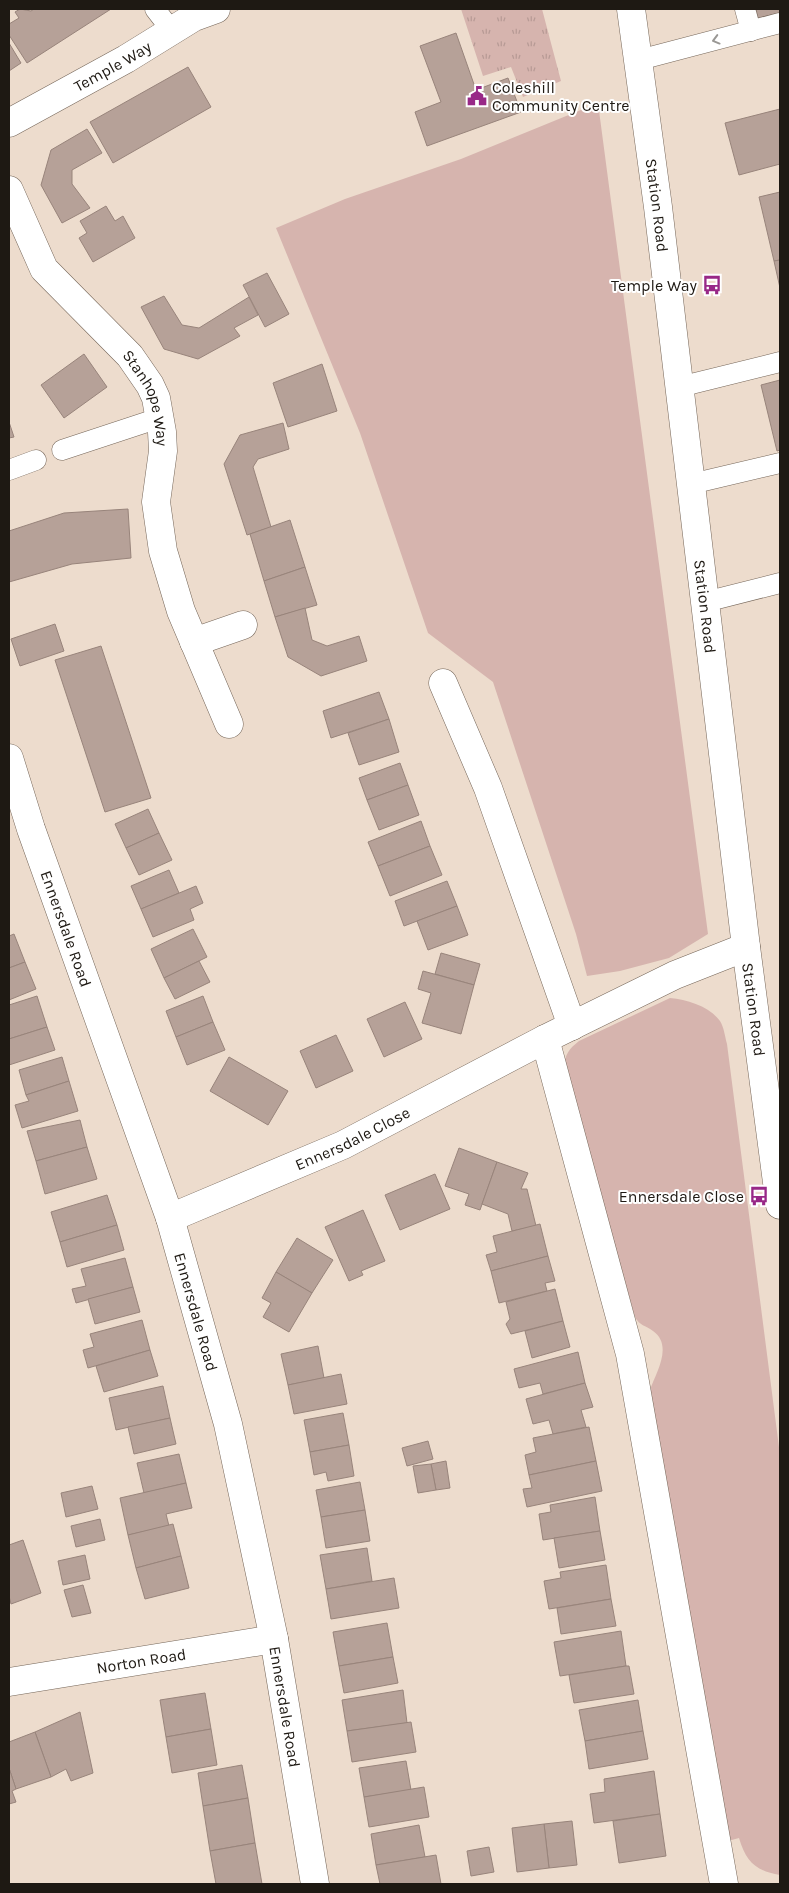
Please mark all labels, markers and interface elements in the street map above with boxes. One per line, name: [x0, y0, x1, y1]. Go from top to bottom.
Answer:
one-way arrow: [713, 34, 721, 44]
street label: Temple Way: [70, 36, 155, 95]
place label: Coleshill Community Centre: [492, 78, 630, 115]
public building icon: Coleshill Community Centre: [466, 85, 488, 107]
street label: Station Road: [642, 157, 673, 253]
bus stop icon: Temple Way: [701, 274, 723, 296]
place label: Temple Way: [611, 276, 698, 295]
street label: Stanhope Way: [119, 345, 172, 447]
street label: Station Road: [690, 558, 720, 654]
street label: Ennersdale Road: [37, 868, 96, 989]
street label: Station Road: [739, 961, 770, 1057]
street label: Ennersdale Close: [292, 1102, 413, 1174]
bus stop icon: Ennersdale Close: [748, 1185, 770, 1207]
place label: Ennersdale Close: [619, 1187, 744, 1206]
street label: Ennersdale Road: [171, 1250, 222, 1373]
street label: Norton Road: [95, 1644, 188, 1677]
street label: Ennersdale Road: [266, 1645, 305, 1769]

